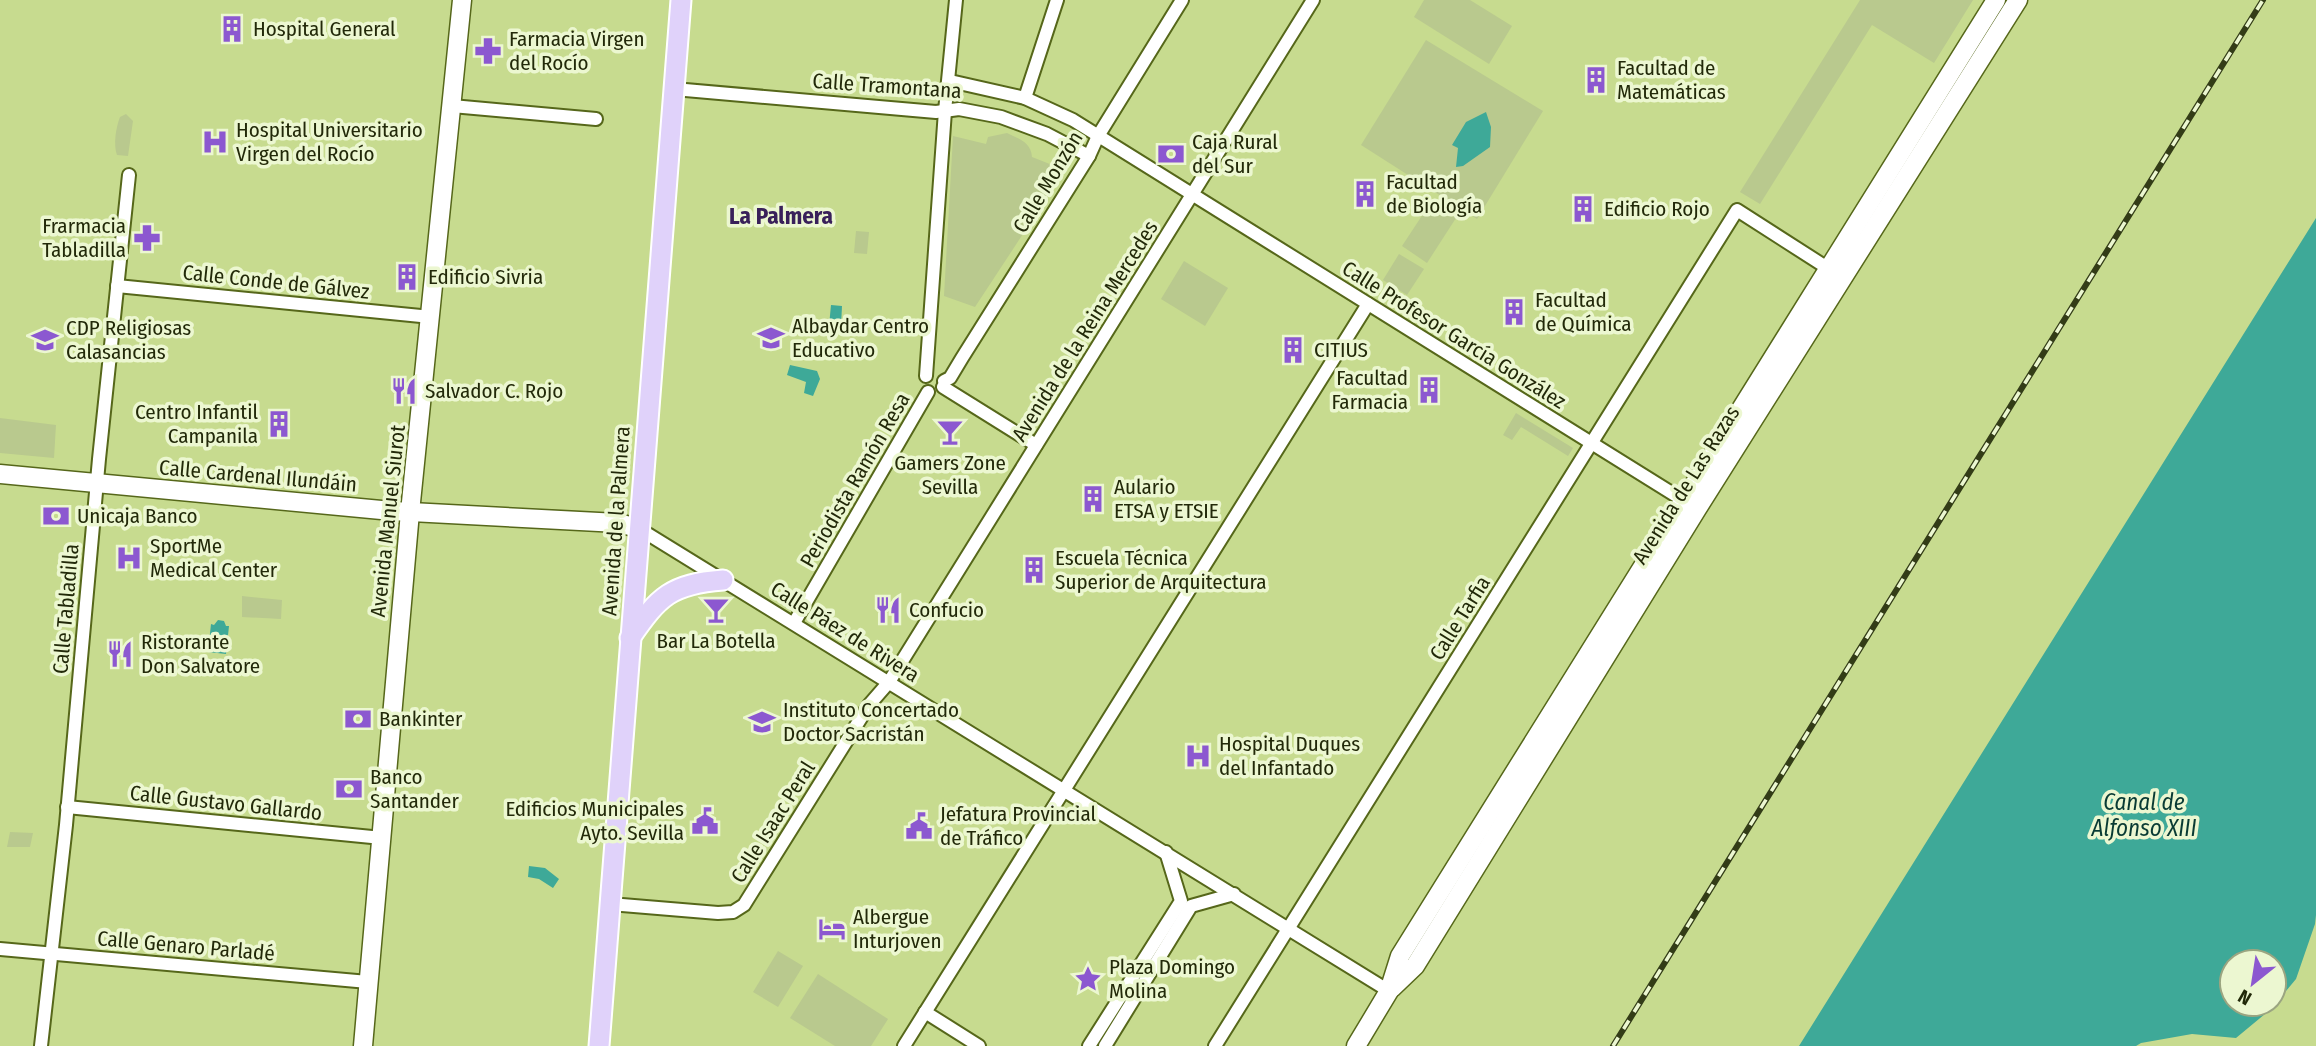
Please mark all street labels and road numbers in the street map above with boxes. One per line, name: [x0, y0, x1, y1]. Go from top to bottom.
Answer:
street label: Calle Tramontana: [812, 68, 962, 104]
street label: Calle Monzón: [1007, 126, 1089, 238]
street label: Avenida de la Reina Mercedes: [1006, 216, 1164, 446]
street label: Calle Profesor García González: [1337, 255, 1571, 415]
street label: Calle Conde de Gálvez: [181, 259, 371, 305]
street label: Periodista Ramón Resa: [794, 388, 916, 572]
street label: Avenida de Las Razas: [1627, 401, 1745, 569]
street label: Avenida Manuel Siurot: [365, 424, 411, 618]
street label: Avenida de la Palmera: [596, 425, 636, 617]
street label: Calle Cardenal Ilundáin: [158, 454, 358, 498]
street label: Calle Tabladilla: [47, 543, 85, 675]
street label: Calle Tarfia: [1424, 571, 1496, 665]
street label: Calle Páez de Rivera: [766, 576, 924, 688]
street label: Calle Isaac Peral: [725, 756, 821, 888]
street label: Calle Gustavo Gallardo: [129, 780, 323, 826]
street label: Calle Genaro Parladé: [96, 925, 276, 967]

